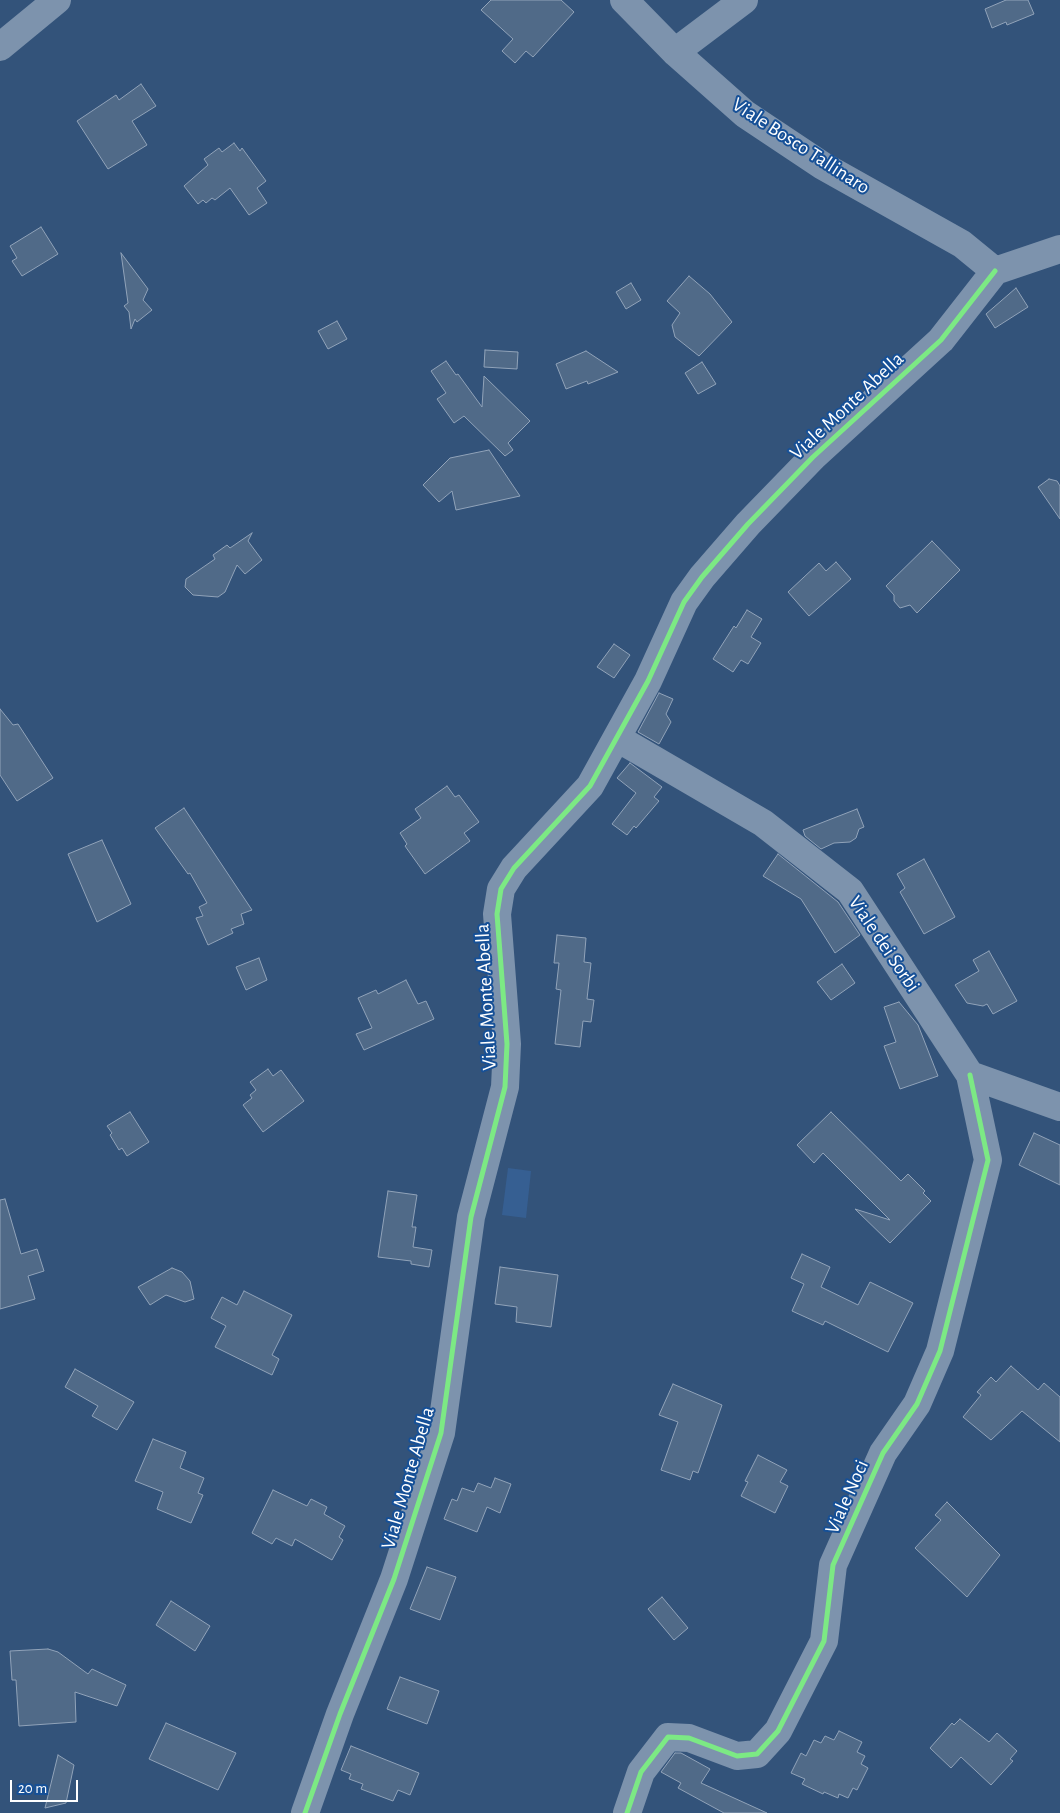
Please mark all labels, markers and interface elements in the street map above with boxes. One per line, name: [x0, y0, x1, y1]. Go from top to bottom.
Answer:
street label: Viale Bosco Tallinaro: [728, 93, 874, 199]
street label: Viale Monte Abella: [785, 347, 909, 465]
street label: Viale dei Sorbi: [843, 891, 925, 997]
street label: Viale Monte Abella: [470, 923, 502, 1071]
street label: Viale Monte Abella: [376, 1404, 440, 1552]
street label: Viale Noci: [820, 1456, 874, 1538]
scale bar: [12, 1770, 80, 1802]
text: 20 m: [18, 1781, 47, 1796]

